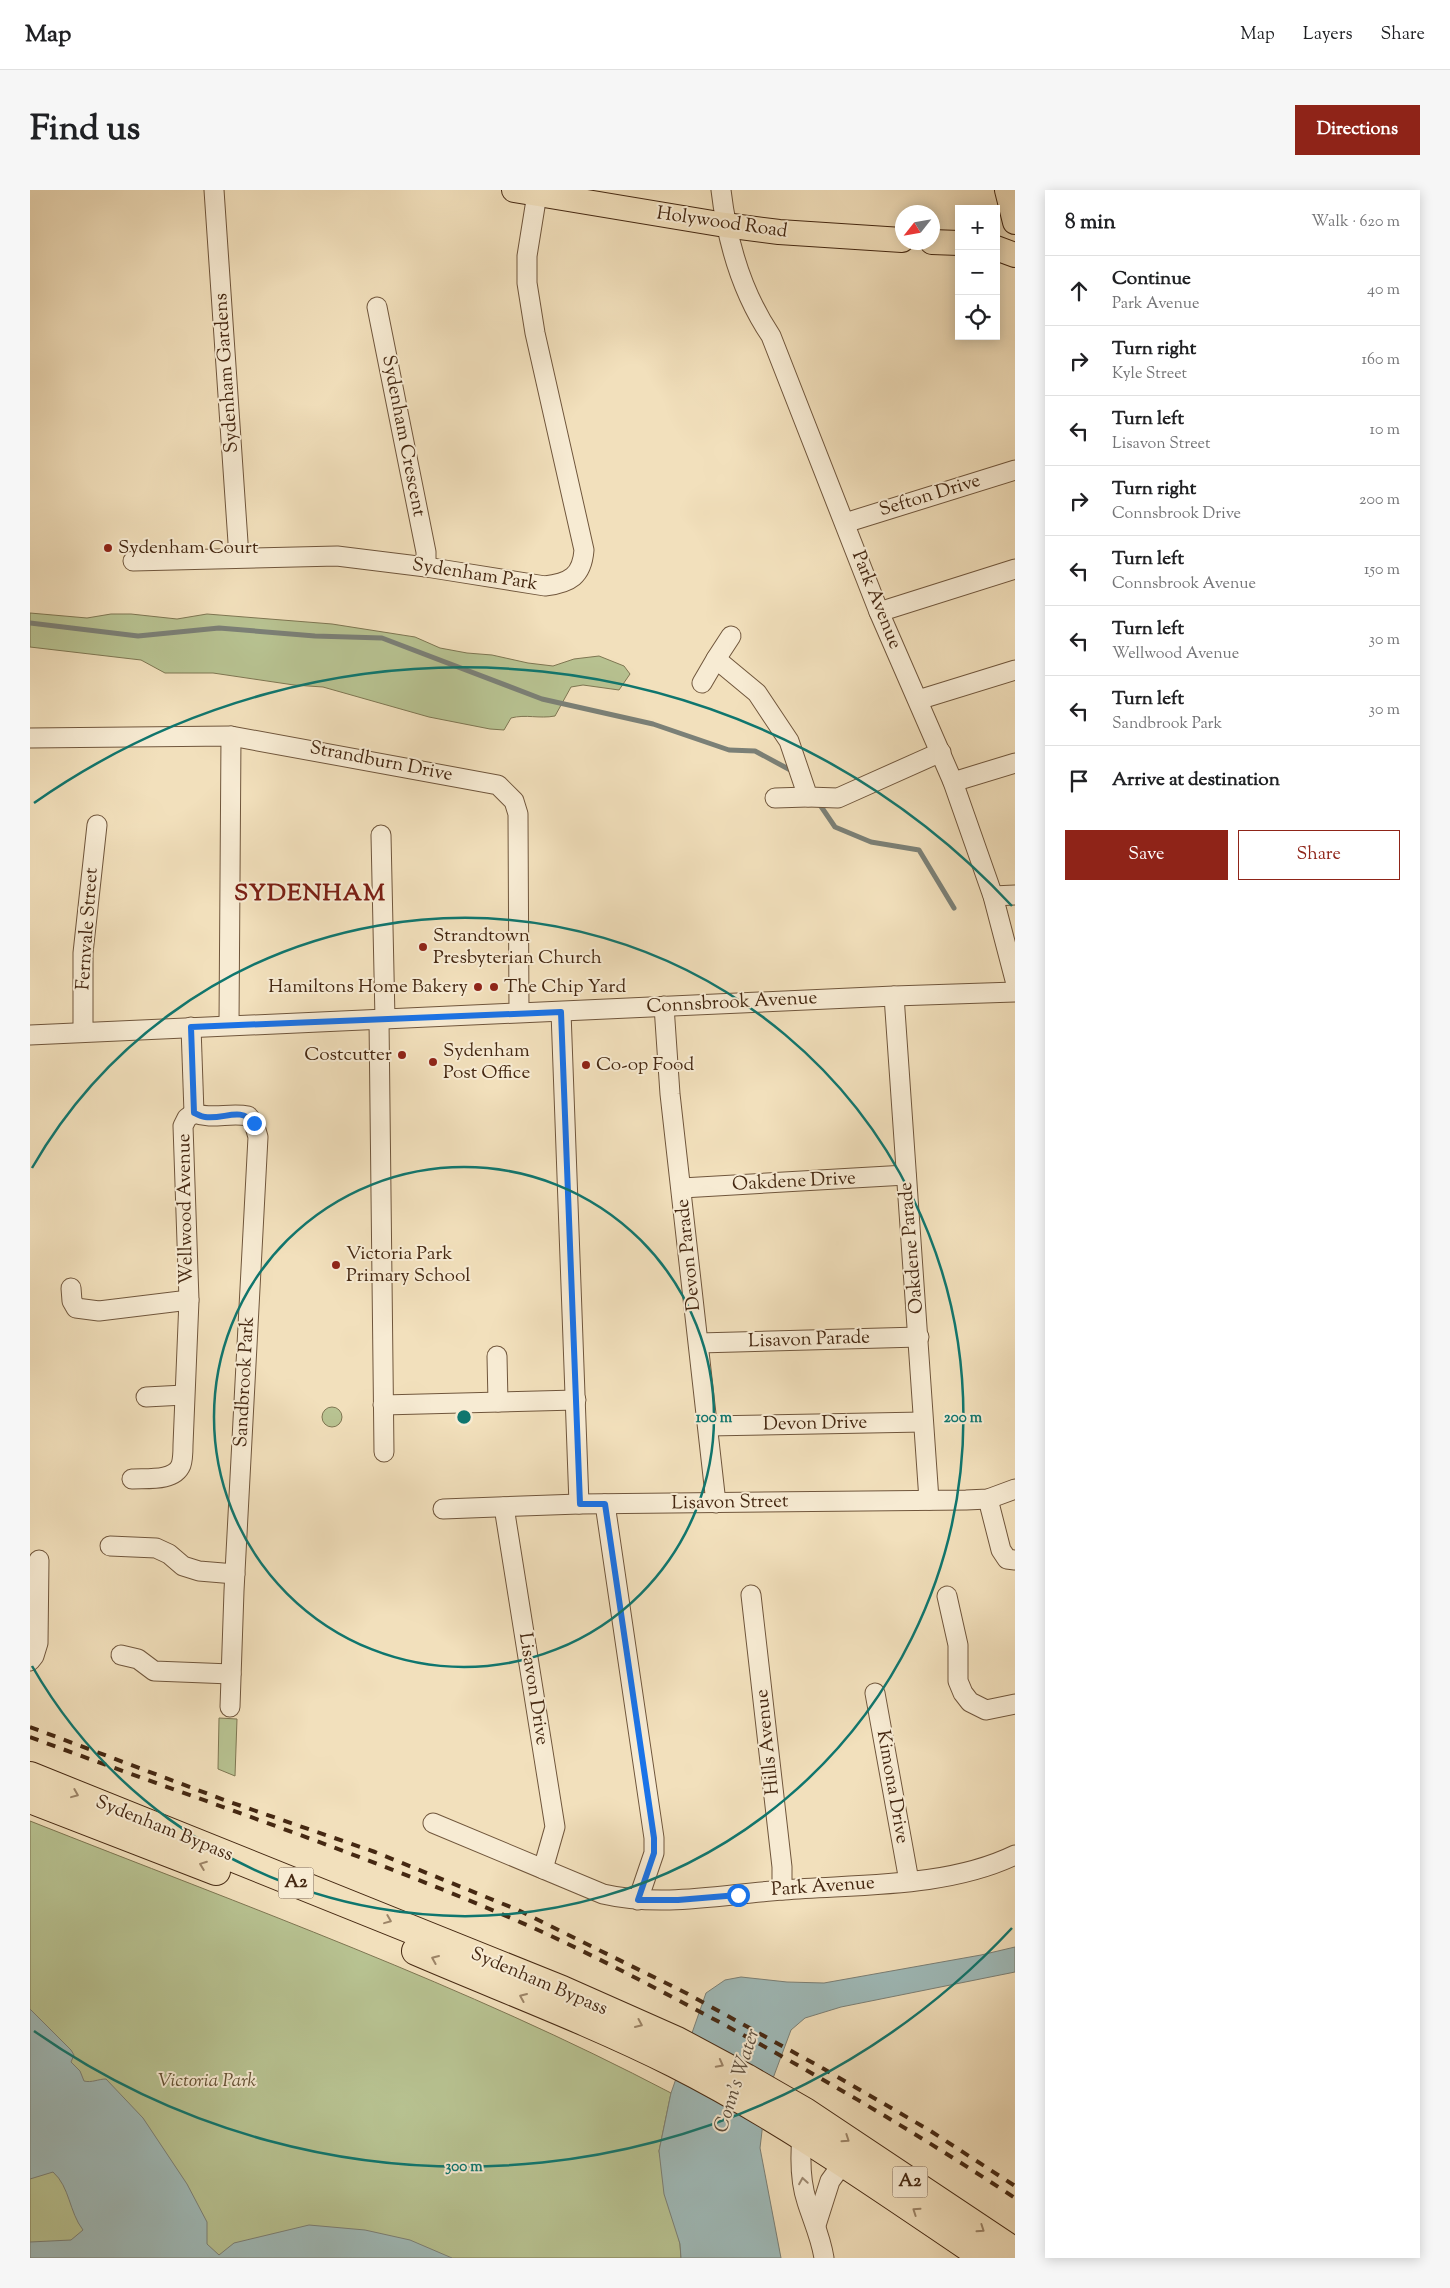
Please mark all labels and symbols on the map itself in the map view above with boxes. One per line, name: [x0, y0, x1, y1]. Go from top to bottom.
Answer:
street label: Holywood Road: [655, 200, 789, 246]
north arrow: [895, 205, 940, 250]
street label: Sydenham Gardens: [208, 292, 246, 454]
street label: Sydenham Crescent: [374, 353, 432, 520]
street label: Sefton Drive: [876, 468, 984, 524]
place label: Sydenham Court: [118, 535, 259, 562]
marker: Sydenham Court: [102, 542, 114, 554]
street label: Park Avenue: [844, 547, 908, 653]
street label: Sydenham Park: [410, 552, 540, 598]
street label: Strandburn Drive: [307, 735, 455, 789]
street label: Fernvale Street: [70, 866, 106, 991]
district label: SYDENHAM: [234, 877, 386, 911]
place label: Strandtown Presbyterian Church: [433, 923, 602, 972]
marker: Strandtown Presbyterian Church: [417, 941, 429, 953]
place label: Hamiltons Home Bakery: [268, 974, 469, 1001]
place label: The Chip Yard: [504, 974, 626, 1001]
marker: Hamiltons Home Bakery: [472, 981, 484, 993]
marker: The Chip Yard: [488, 981, 500, 993]
street label: Connsbrook Avenue: [646, 985, 818, 1021]
place label: Sydenham Post Office: [443, 1038, 530, 1087]
place label: Costcutter: [304, 1042, 392, 1069]
marker: Costcutter: [396, 1049, 408, 1061]
place label: Co-op Food: [596, 1052, 694, 1079]
marker: Sydenham Post Office: [427, 1056, 439, 1068]
marker: Co-op Food: [580, 1059, 592, 1071]
route end: [243, 1112, 266, 1135]
street label: Wellwood Avenue: [171, 1133, 201, 1285]
street label: Oakdene Drive: [731, 1165, 857, 1199]
street label: Oakdene Parade: [893, 1181, 931, 1315]
street label: Devon Parade: [670, 1197, 708, 1312]
place label: Victoria Park Primary School: [346, 1241, 471, 1290]
marker: Victoria Park Primary School: [330, 1259, 342, 1271]
street label: Sandbrook Park: [228, 1315, 262, 1448]
street label: Lisavon Parade: [748, 1324, 870, 1356]
centre of rings: [455, 1408, 473, 1426]
text: 100 m: [696, 1408, 733, 1429]
text: 200 m: [944, 1408, 983, 1429]
street label: Devon Drive: [763, 1410, 868, 1438]
street label: Lisavon Street: [671, 1488, 789, 1518]
street label: Lisavon Drive: [511, 1631, 555, 1747]
street label: Hills Avenue: [749, 1688, 787, 1796]
street label: Kimona Drive: [869, 1728, 915, 1846]
one-way arrow: [70, 1787, 79, 1798]
street label: Sydenham Bypass: [91, 1789, 237, 1869]
one-way arrow: [199, 1861, 208, 1872]
road number: A2: [278, 1868, 314, 1899]
street label: Park Avenue: [770, 1870, 876, 1904]
route start: [727, 1884, 750, 1907]
one-way arrow: [383, 1914, 392, 1924]
street label: Sydenham Bypass: [466, 1941, 612, 2023]
one-way arrow: [431, 1955, 439, 1965]
one-way arrow: [519, 1992, 527, 2002]
one-way arrow: [634, 2018, 643, 2029]
water label: Conn's Water: [708, 2025, 768, 2137]
one-way arrow: [715, 2058, 724, 2068]
park label: Victoria Park: [158, 2068, 257, 2095]
one-way arrow: [840, 2133, 849, 2143]
text: 300 m: [445, 2157, 483, 2178]
road number: A2: [892, 2166, 928, 2198]
one-way arrow: [798, 2177, 809, 2185]
one-way arrow: [912, 2208, 922, 2217]
one-way arrow: [975, 2223, 985, 2232]

